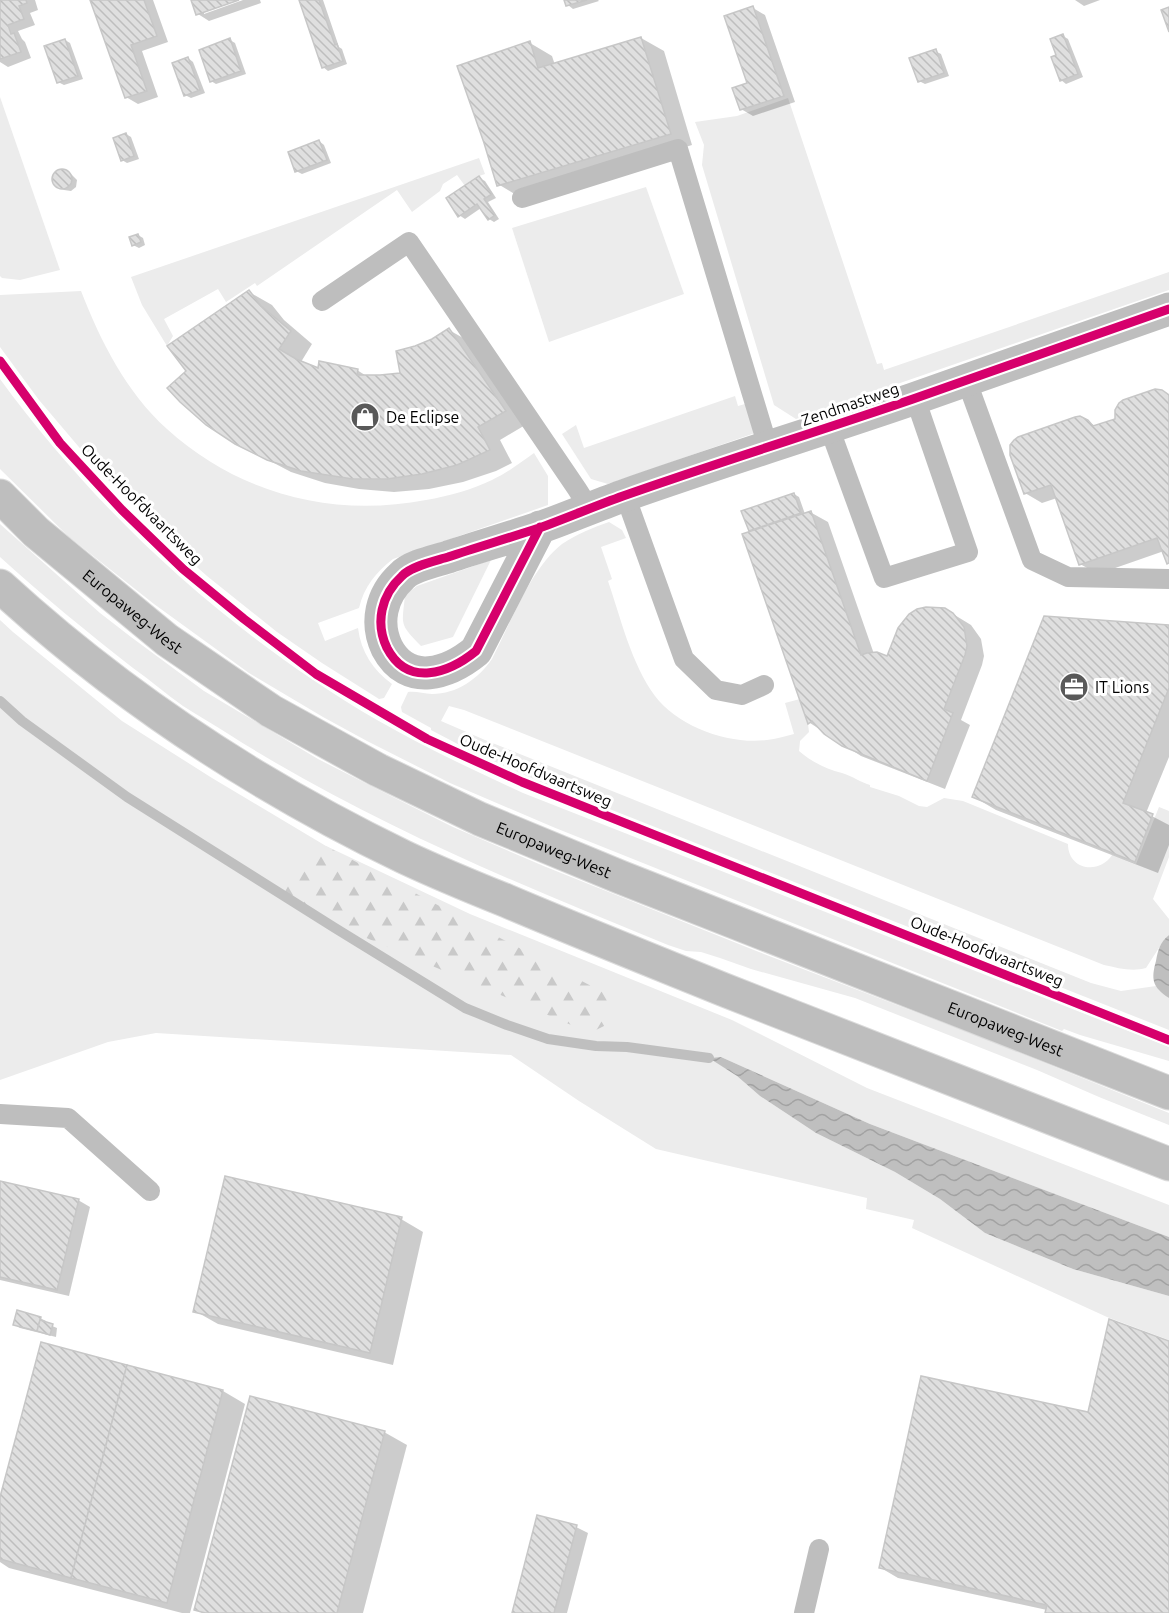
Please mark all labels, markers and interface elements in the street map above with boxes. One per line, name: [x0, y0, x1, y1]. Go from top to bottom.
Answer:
street label: Zendmastweg: [799, 379, 901, 429]
shop icon: De Eclipse: [349, 401, 381, 433]
place label: De Eclipse: [386, 408, 459, 426]
street label: Oude-Hoofdvaartsweg: [78, 440, 206, 568]
street label: Europaweg-West: [79, 566, 186, 657]
office icon: IT Lions: [1058, 671, 1090, 703]
place label: IT Lions: [1095, 678, 1149, 696]
street label: Oude-Hoofdvaartsweg: [457, 730, 615, 810]
street label: Europaweg-West: [494, 818, 615, 882]
street label: Oude-Hoofdvaartsweg: [908, 912, 1066, 990]
street label: Europaweg-West: [945, 998, 1067, 1060]

